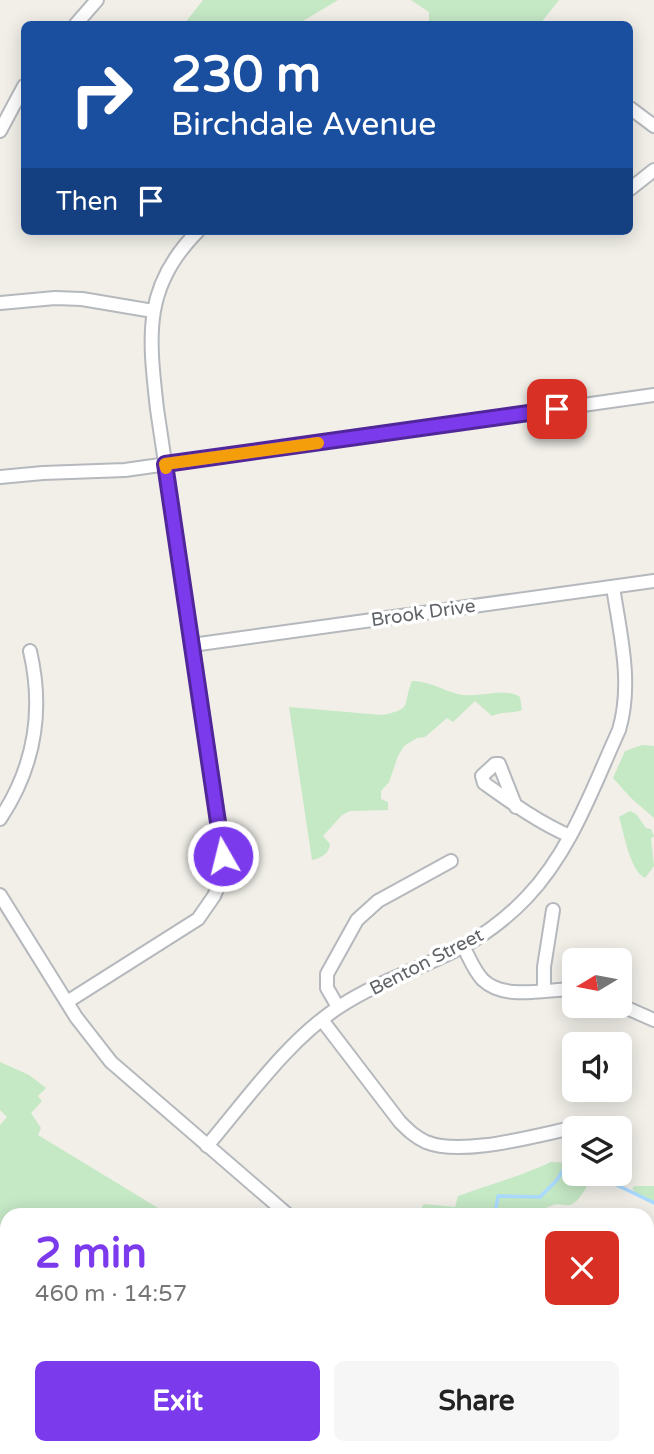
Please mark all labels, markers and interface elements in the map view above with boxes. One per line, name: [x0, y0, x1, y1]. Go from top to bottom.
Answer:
text: 230 m: [171, 46, 321, 105]
icon: right: [56, 49, 147, 140]
text: Birchdale Avenue: [171, 106, 436, 144]
icon: arrive: [132, 182, 170, 220]
text: Then: [56, 186, 118, 217]
pin: [527, 379, 587, 439]
icon: arrive: [538, 390, 576, 428]
street label: Brook Drive: [370, 595, 477, 631]
position arrow: [186, 819, 260, 893]
street label: Benton Street: [366, 924, 487, 1000]
north arrow: [562, 948, 632, 1018]
map controls: [562, 948, 632, 1186]
button: sound: [562, 1032, 632, 1102]
button: layers: [562, 1116, 632, 1186]
text: 2 min: [35, 1228, 147, 1279]
button: close: [545, 1231, 619, 1305]
text: 460 m · 14:57: [35, 1280, 187, 1308]
button: Exit: [35, 1361, 320, 1441]
button: Share: [334, 1361, 619, 1441]

